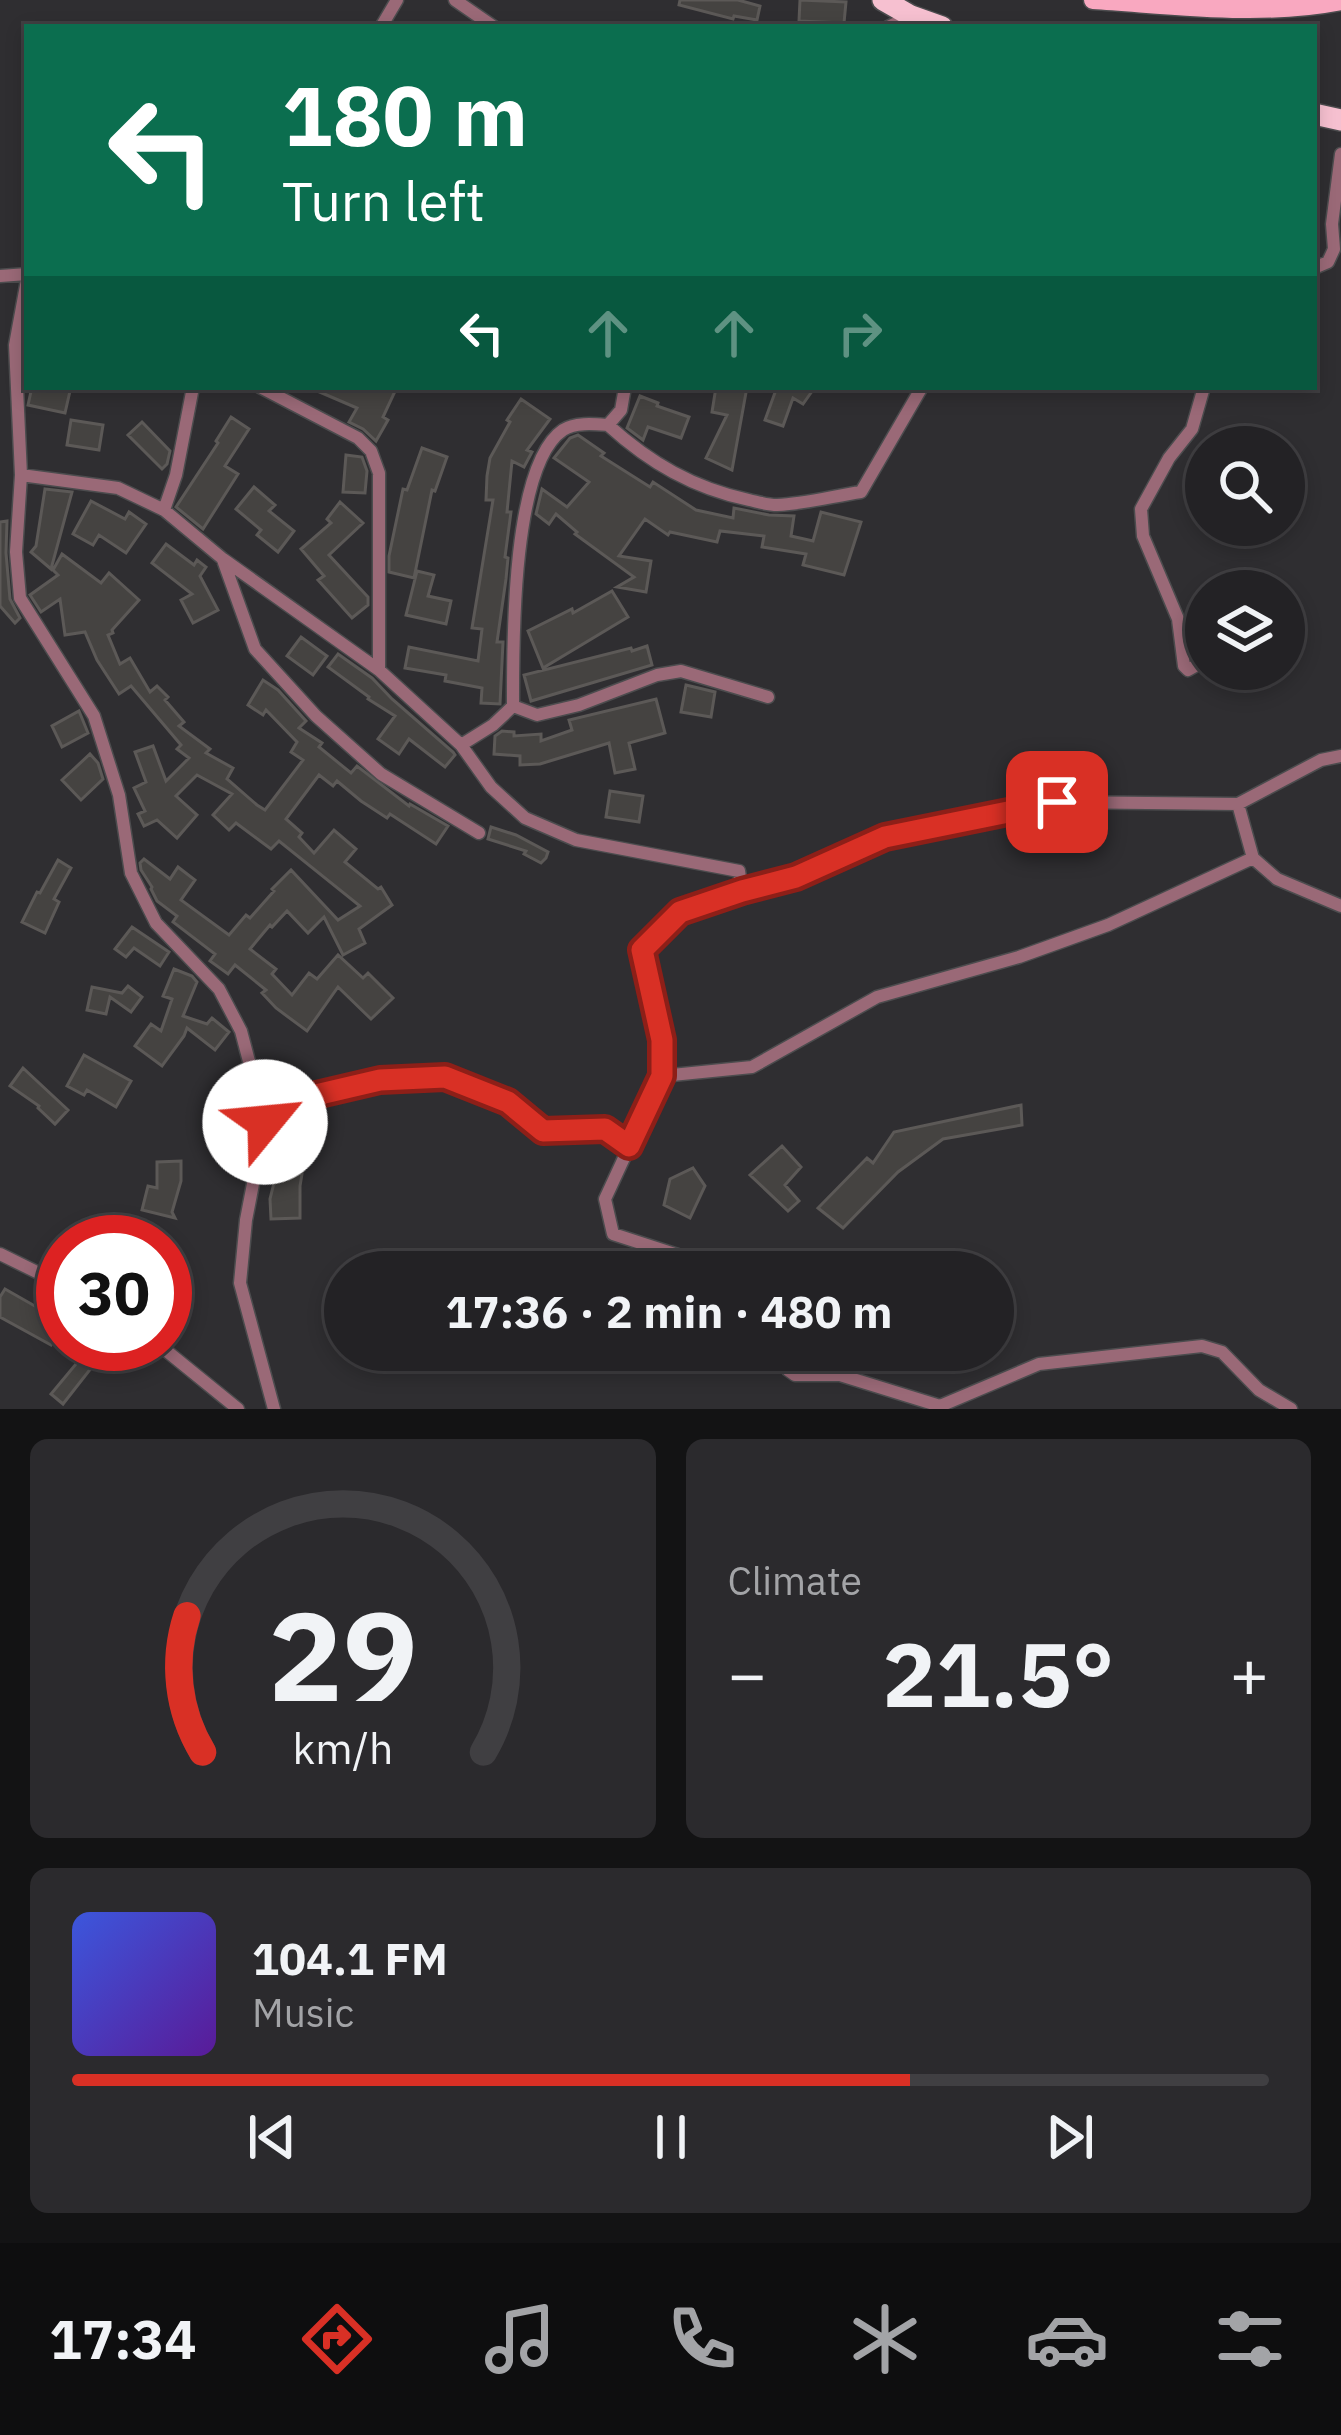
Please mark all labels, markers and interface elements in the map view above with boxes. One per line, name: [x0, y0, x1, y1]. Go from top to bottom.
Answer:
text: 180 m: [282, 60, 528, 169]
icon: left: [84, 72, 240, 228]
text: Turn left: [282, 166, 485, 236]
icon: left: [449, 300, 515, 366]
icon: ahead: [575, 300, 641, 366]
icon: ahead: [701, 300, 767, 366]
icon: right: [827, 300, 893, 366]
map controls: [1185, 426, 1305, 690]
button: search: [1185, 426, 1305, 546]
button: layers: [1185, 570, 1305, 690]
pin: [1006, 751, 1108, 853]
icon: arrive: [1024, 769, 1090, 835]
position arrow: [202, 1059, 328, 1185]
speed limit sign: 30: [36, 1215, 192, 1371]
text: 17:36 · 2 min · 480 m: [446, 1282, 892, 1340]
text: Climate: [728, 1555, 862, 1606]
text: 29: [268, 1573, 418, 1735]
text: 21.5°: [882, 1615, 1114, 1732]
text: −: [728, 1630, 767, 1716]
text: +: [1229, 1630, 1269, 1716]
text: km/h: [292, 1719, 393, 1775]
text: 104.1 FM: [252, 1929, 448, 1987]
text: Music: [252, 1987, 354, 2038]
icon: previous: [239, 2104, 305, 2170]
icon: pause: [638, 2104, 704, 2170]
icon: next: [1037, 2104, 1103, 2170]
icon: directions: [295, 2297, 379, 2381]
icon: music: [478, 2297, 562, 2381]
icon: phone: [660, 2297, 744, 2381]
icon: climate: [843, 2297, 927, 2381]
icon: car: [1025, 2297, 1109, 2381]
icon: filters: [1208, 2297, 1292, 2381]
text: 17:34: [49, 2304, 197, 2374]

